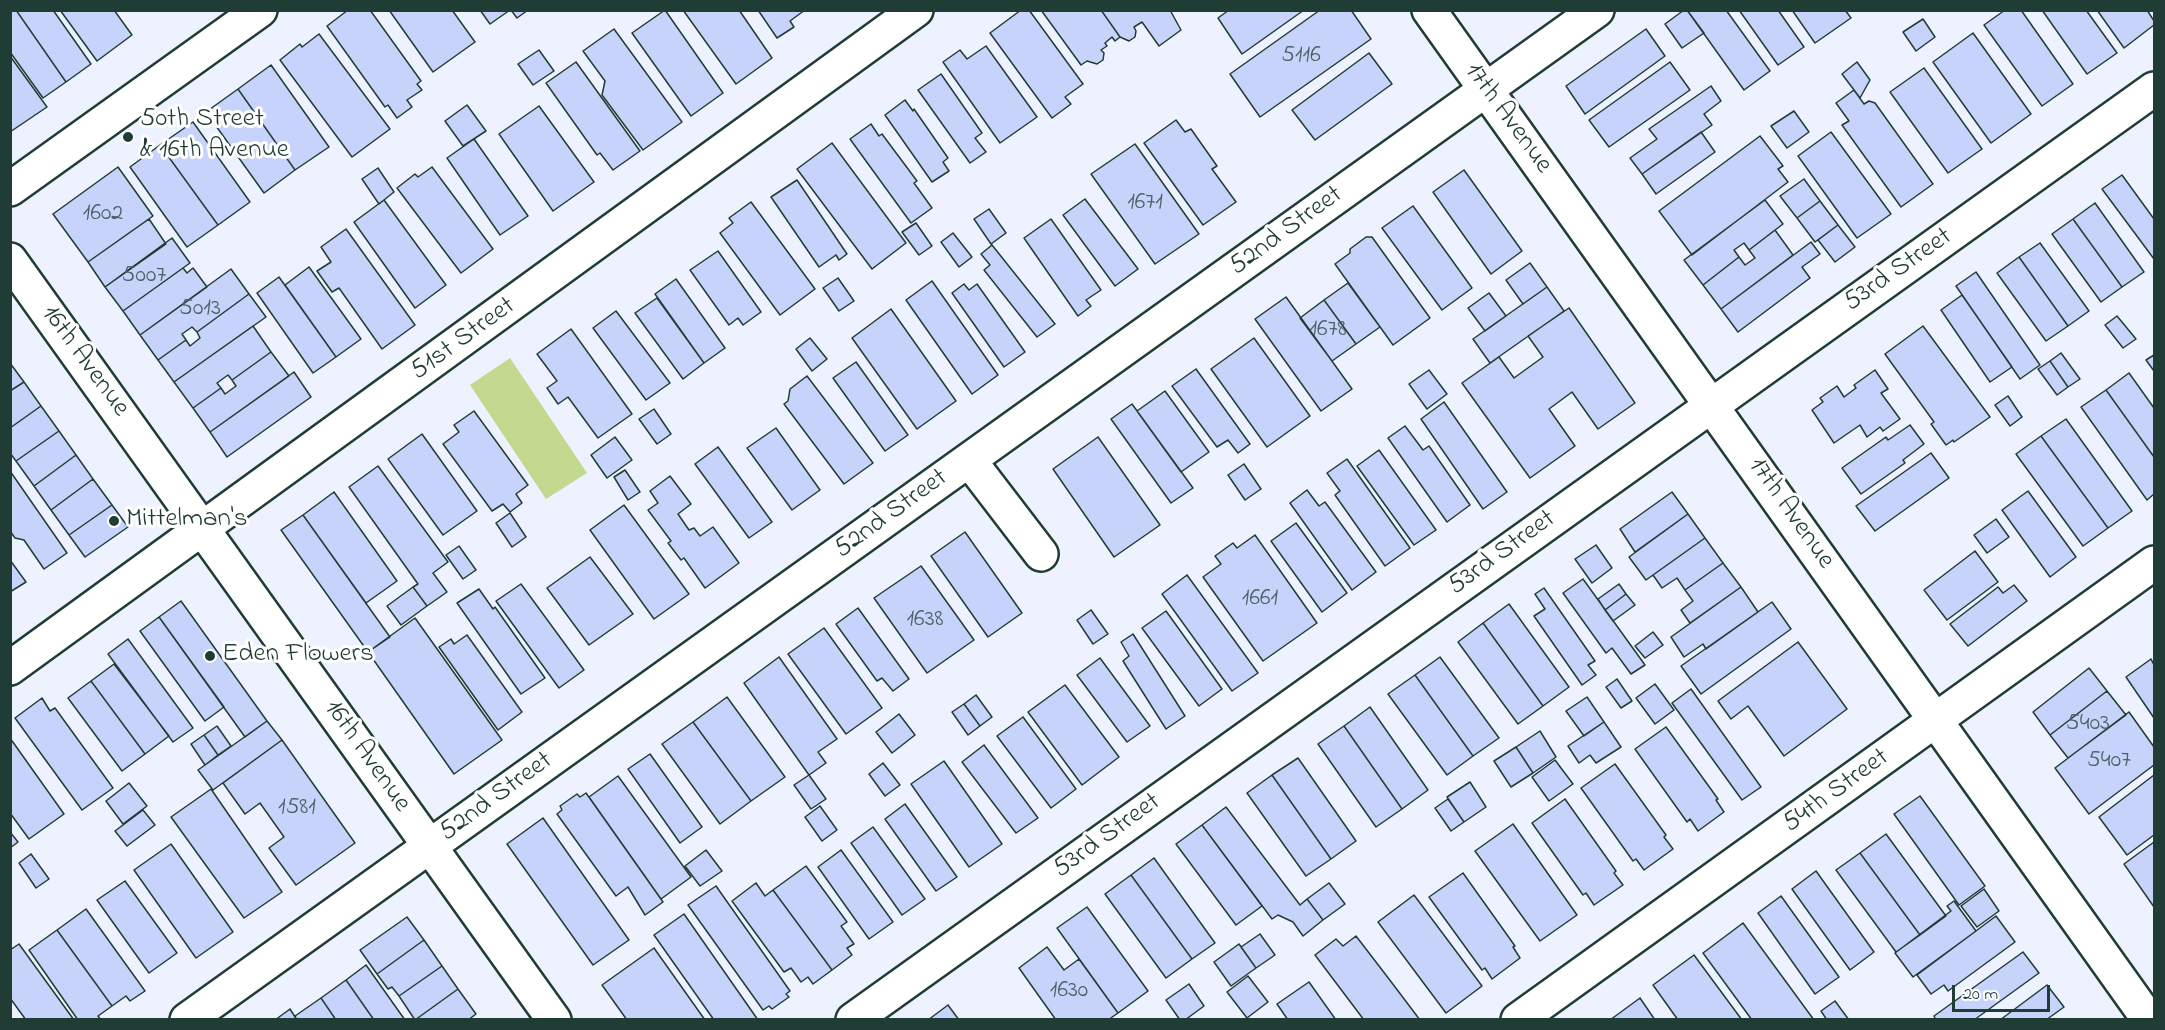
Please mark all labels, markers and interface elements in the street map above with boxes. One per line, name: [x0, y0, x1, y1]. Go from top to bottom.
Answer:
house number: 5116: [1281, 43, 1321, 71]
street label: 17th Avenue: [1456, 57, 1558, 181]
place label: 50th Street & 16th Avenue: [140, 105, 289, 168]
marker: 50th Street & 16th Avenue: [121, 130, 135, 144]
street label: 52nd Street: [1224, 180, 1350, 284]
house number: 1671: [1127, 190, 1163, 218]
house number: 1602: [83, 201, 123, 229]
street label: 53rd Street: [1839, 222, 1959, 320]
house number: 5007: [122, 263, 166, 291]
street label: 51st Street: [405, 291, 523, 389]
house number: 5013: [179, 296, 221, 324]
street label: 16th Avenue: [33, 300, 135, 424]
house number: 1678: [1309, 317, 1347, 345]
street label: 17th Avenue: [1740, 452, 1840, 576]
street label: 52nd Street: [829, 463, 955, 567]
street label: 53rd Street: [1443, 504, 1563, 604]
place label: Mittelman's: [126, 505, 247, 537]
marker: Mittelman's: [107, 514, 121, 528]
house number: 1661: [1242, 586, 1278, 614]
house number: 1638: [906, 607, 944, 635]
place label: Eden Flowers: [222, 640, 374, 672]
marker: Eden Flowers: [203, 649, 217, 663]
street label: 16th Avenue: [315, 695, 417, 819]
house number: 5403: [2066, 711, 2110, 739]
street label: 54th Street: [1778, 743, 1896, 841]
street label: 52nd Street: [434, 746, 560, 850]
house number: 5407: [2087, 748, 2131, 776]
street label: 53rd Street: [1048, 787, 1168, 887]
house number: 1581: [278, 795, 316, 823]
scale bar: [1955, 973, 2052, 1011]
house number: 1630: [1050, 978, 1088, 1006]
text: 20 m: [1963, 982, 1998, 1008]

